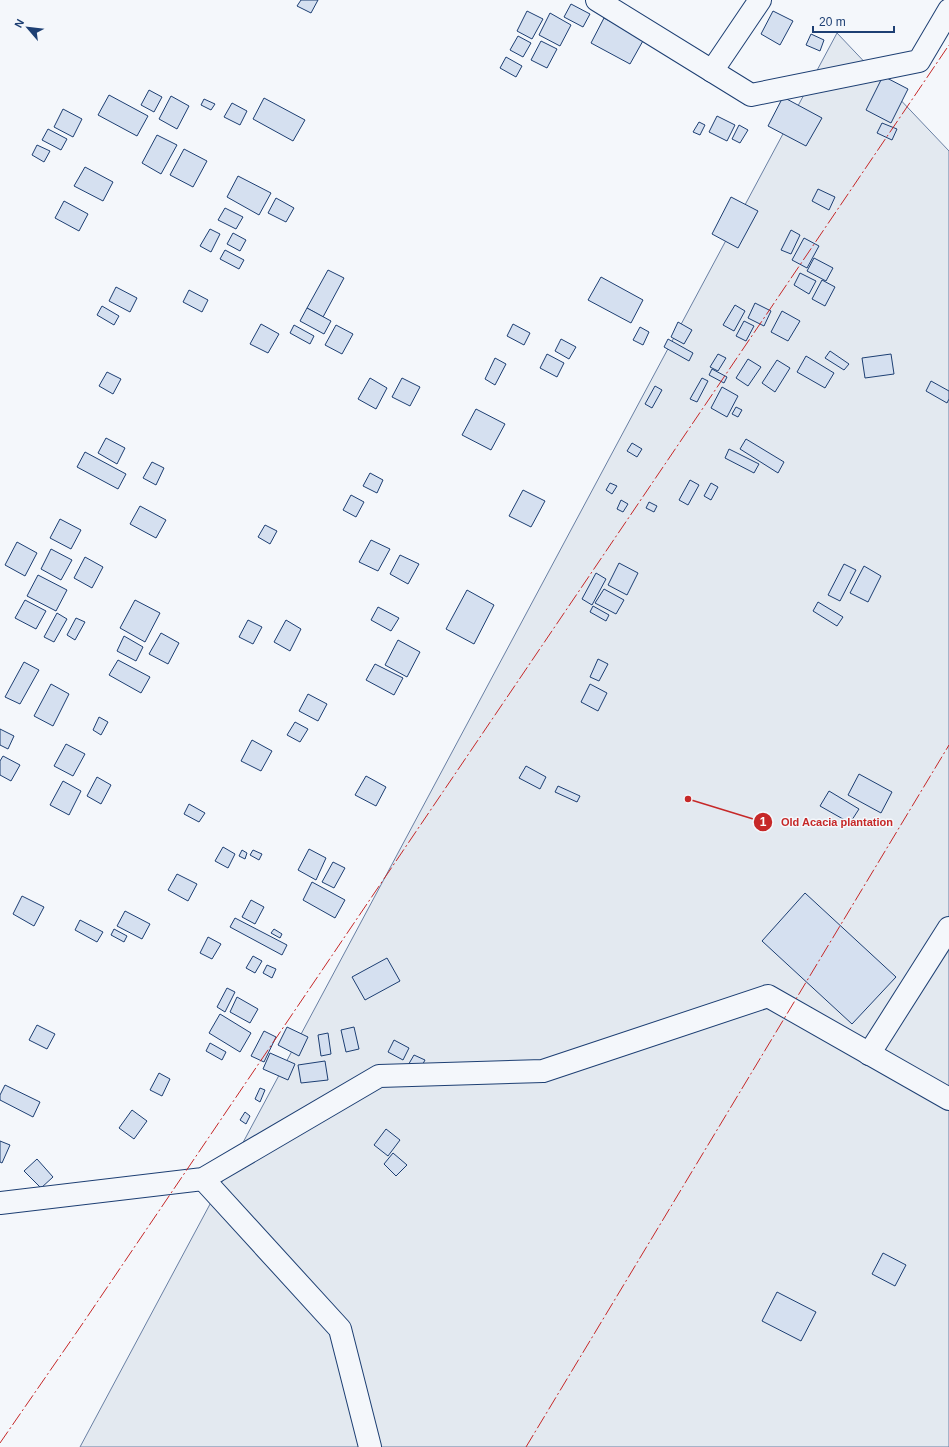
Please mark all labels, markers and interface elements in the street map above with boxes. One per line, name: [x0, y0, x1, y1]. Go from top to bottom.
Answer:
north arrow: [8, 8, 48, 48]
scale bar: [813, 8, 894, 34]
text: 20 m: [819, 15, 846, 29]
text: N: [12, 17, 26, 30]
callout: Old Acacia plantation: [753, 811, 902, 834]
text: 1: [760, 815, 767, 829]
text: Old Acacia plantation: [781, 816, 893, 828]

